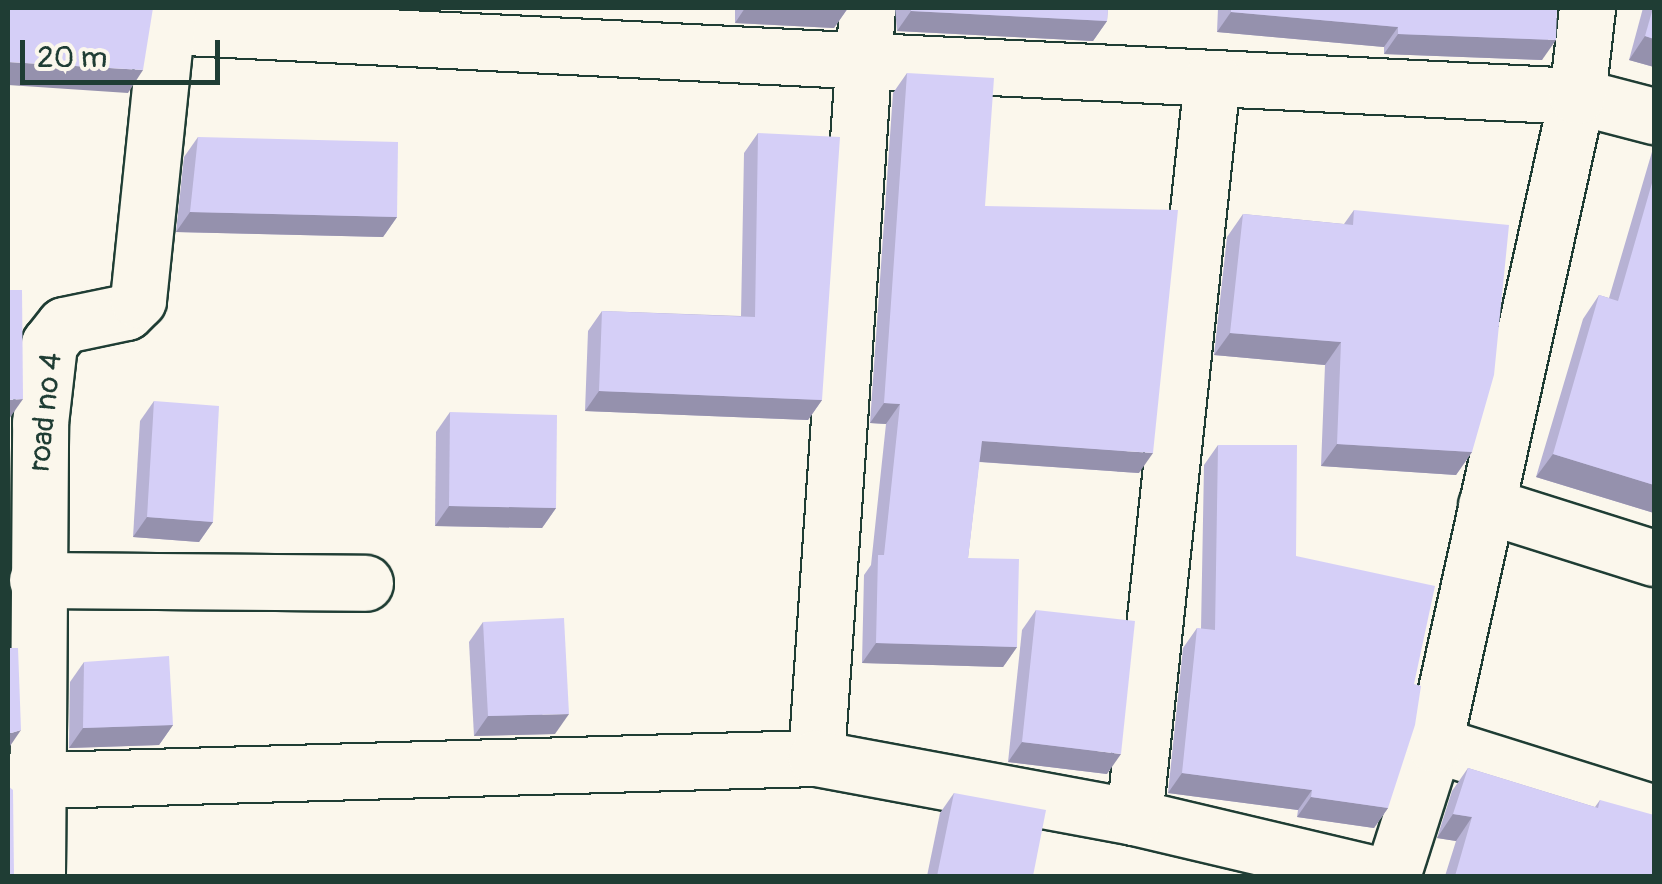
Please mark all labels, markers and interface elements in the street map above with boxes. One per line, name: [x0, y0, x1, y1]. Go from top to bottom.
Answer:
scale bar: [25, 20, 225, 82]
text: 20 m: [37, 39, 107, 76]
street label: road no 4: [22, 351, 70, 473]

